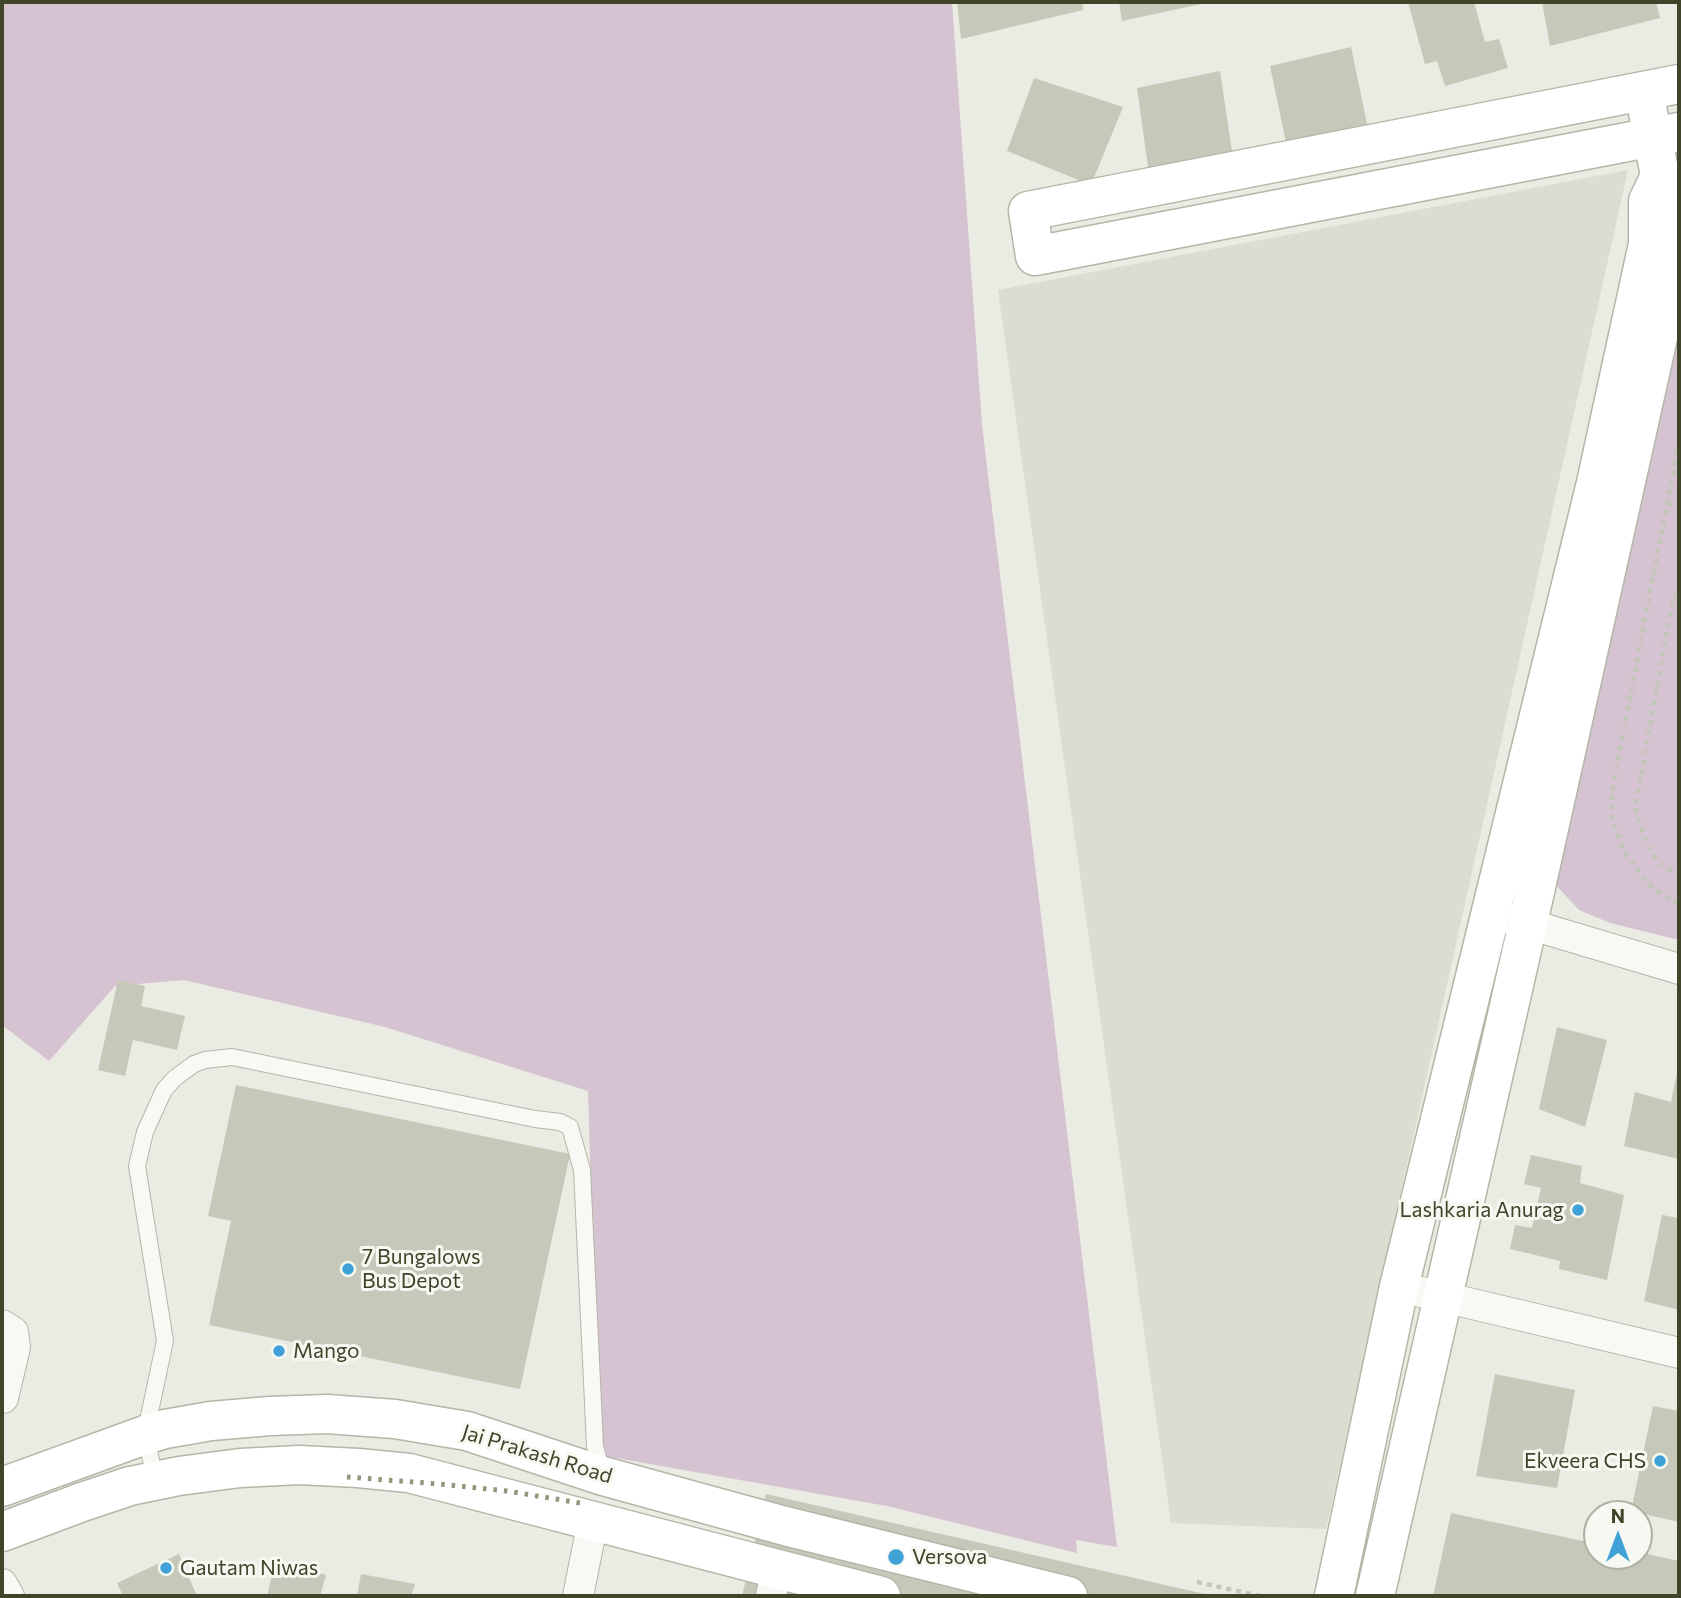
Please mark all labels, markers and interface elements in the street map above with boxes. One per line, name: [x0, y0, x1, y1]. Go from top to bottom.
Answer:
place label: Lashkaria Anurag: [1399, 1197, 1564, 1223]
marker: Lashkaria Anurag: [1570, 1202, 1586, 1218]
place label: 7 Bungalows Bus Depot: [362, 1244, 480, 1294]
marker: 7 Bungalows Bus Depot: [340, 1261, 356, 1277]
place label: Mango: [293, 1338, 360, 1364]
marker: Mango: [271, 1343, 287, 1359]
street label: Jai Prakash Road: [459, 1419, 615, 1489]
place label: Ekveera CHS: [1524, 1448, 1646, 1474]
marker: Ekveera CHS: [1652, 1453, 1668, 1469]
north arrow: [1583, 1500, 1653, 1570]
text: N: [1611, 1504, 1625, 1527]
place label: Versova: [912, 1544, 987, 1570]
marker: Versova: [886, 1547, 906, 1567]
place label: Gautam Niwas: [180, 1555, 318, 1581]
marker: Gautam Niwas: [158, 1560, 174, 1576]

